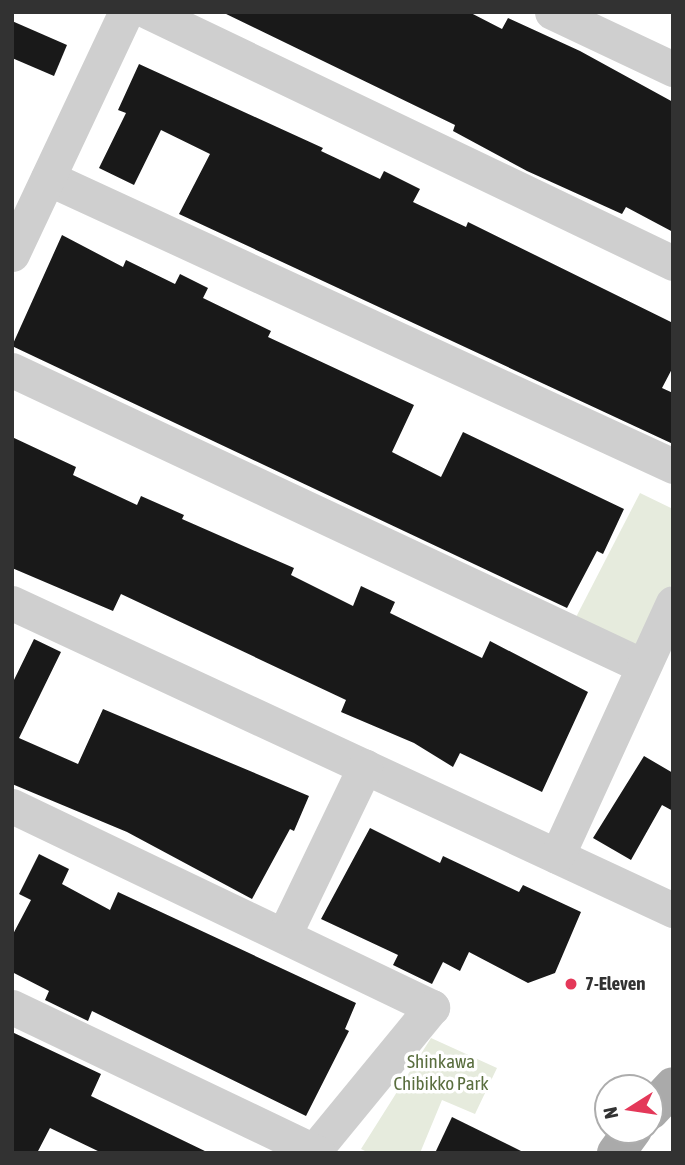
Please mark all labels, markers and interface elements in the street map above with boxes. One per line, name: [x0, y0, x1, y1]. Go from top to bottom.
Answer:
place label: 7-Eleven: [585, 973, 646, 995]
marker: 7-Eleven: [563, 976, 579, 992]
park label: Shinkawa Chibikko Park: [393, 1051, 489, 1095]
north arrow: [594, 1074, 664, 1144]
text: N: [598, 1105, 622, 1121]

